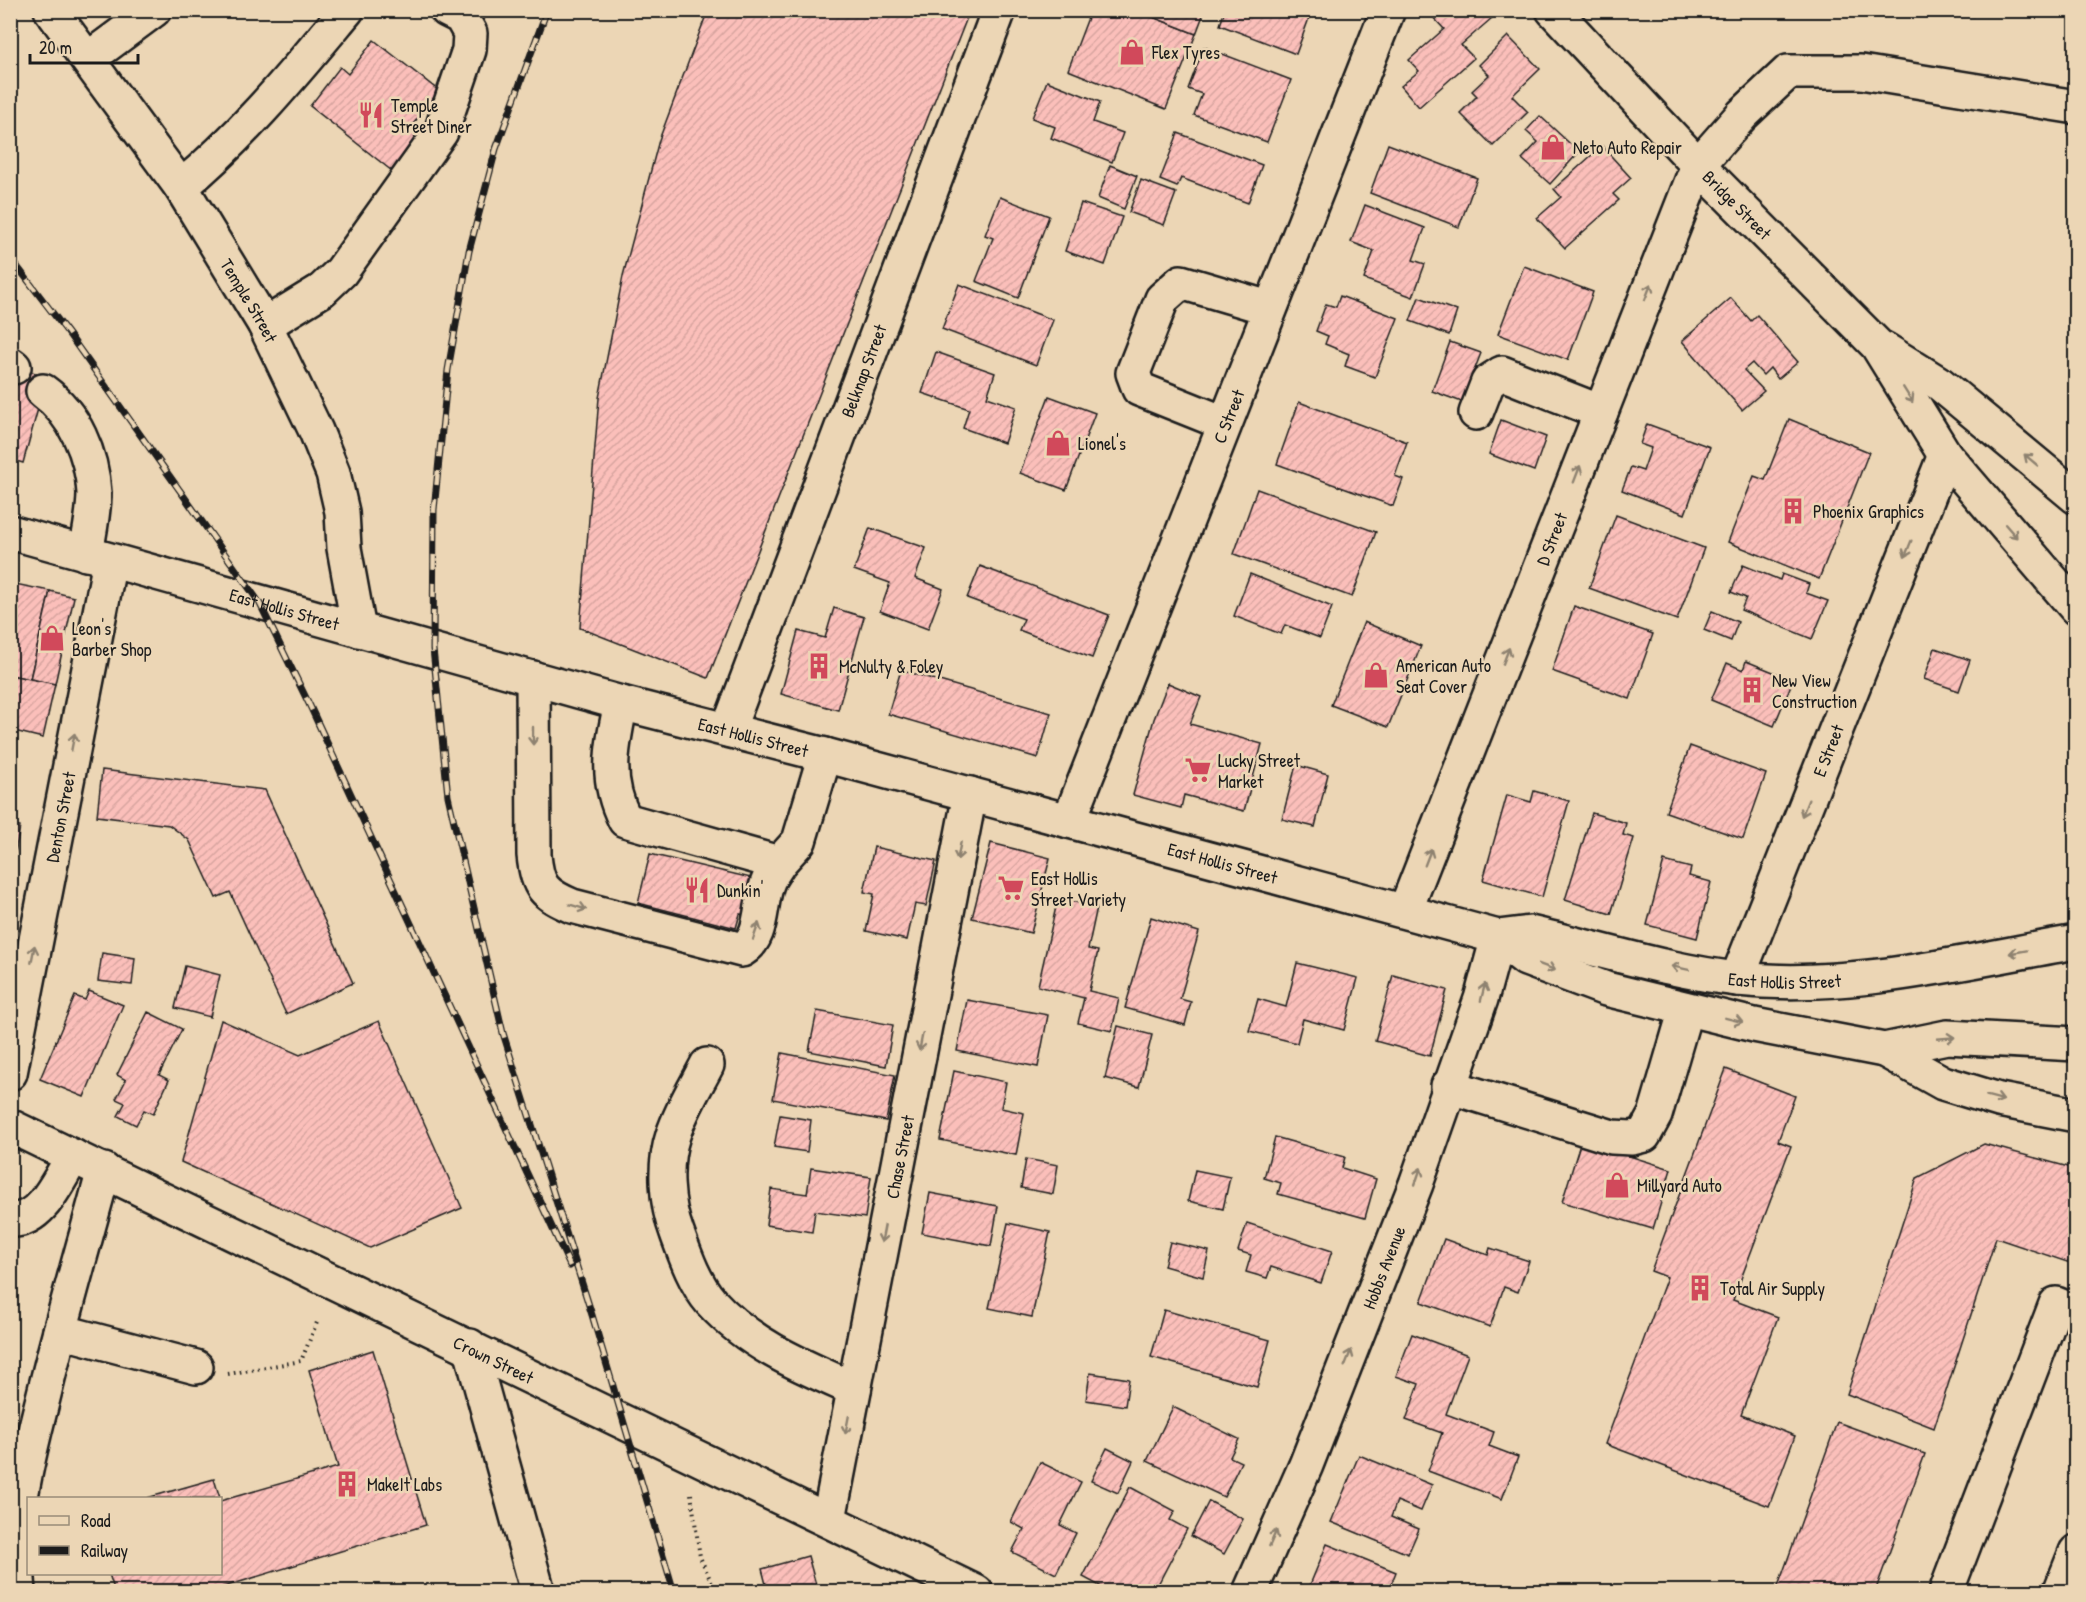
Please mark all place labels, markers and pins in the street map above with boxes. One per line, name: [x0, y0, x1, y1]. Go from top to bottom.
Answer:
shop icon: Flex Tyres: [1117, 37, 1147, 67]
place label: Flex Tyres: [1151, 40, 1220, 65]
place label: Temple Street Diner: [391, 93, 472, 139]
restaurant icon: Temple Street Diner: [356, 100, 386, 130]
shop icon: Neto Auto Repair: [1538, 132, 1568, 162]
place label: Neto Auto Repair: [1573, 135, 1682, 160]
shop icon: Lionel's: [1043, 428, 1073, 458]
place label: Lionel's: [1078, 431, 1126, 456]
building icon: Phoenix Graphics: [1778, 496, 1808, 526]
place label: Phoenix Graphics: [1813, 499, 1924, 524]
place label: Leon's Barber Shop: [72, 616, 152, 662]
shop icon: Leon's Barber Shop: [37, 623, 67, 653]
building icon: McNulty & Foley: [804, 651, 834, 681]
place label: American Auto Seat Cover: [1396, 653, 1491, 699]
place label: McNulty & Foley: [839, 654, 944, 679]
shop icon: American Auto Seat Cover: [1361, 660, 1391, 690]
place label: New View Construction: [1772, 668, 1857, 714]
building icon: New View Construction: [1737, 675, 1767, 705]
place label: Lucky Street Market: [1218, 748, 1301, 794]
supermarket icon: Lucky Street Market: [1183, 755, 1213, 785]
place label: East Hollis Street Variety: [1031, 866, 1127, 912]
supermarket icon: East Hollis Street Variety: [996, 873, 1026, 903]
restaurant icon: Dunkin': [682, 875, 712, 905]
place label: Dunkin': [717, 878, 764, 903]
shop icon: Millyard Auto: [1602, 1170, 1632, 1200]
place label: Millyard Auto: [1637, 1173, 1722, 1198]
building icon: Total Air Supply: [1685, 1273, 1715, 1303]
place label: Total Air Supply: [1720, 1276, 1825, 1301]
building icon: MakeIt Labs: [332, 1469, 362, 1499]
place label: MakeIt Labs: [367, 1472, 442, 1497]

